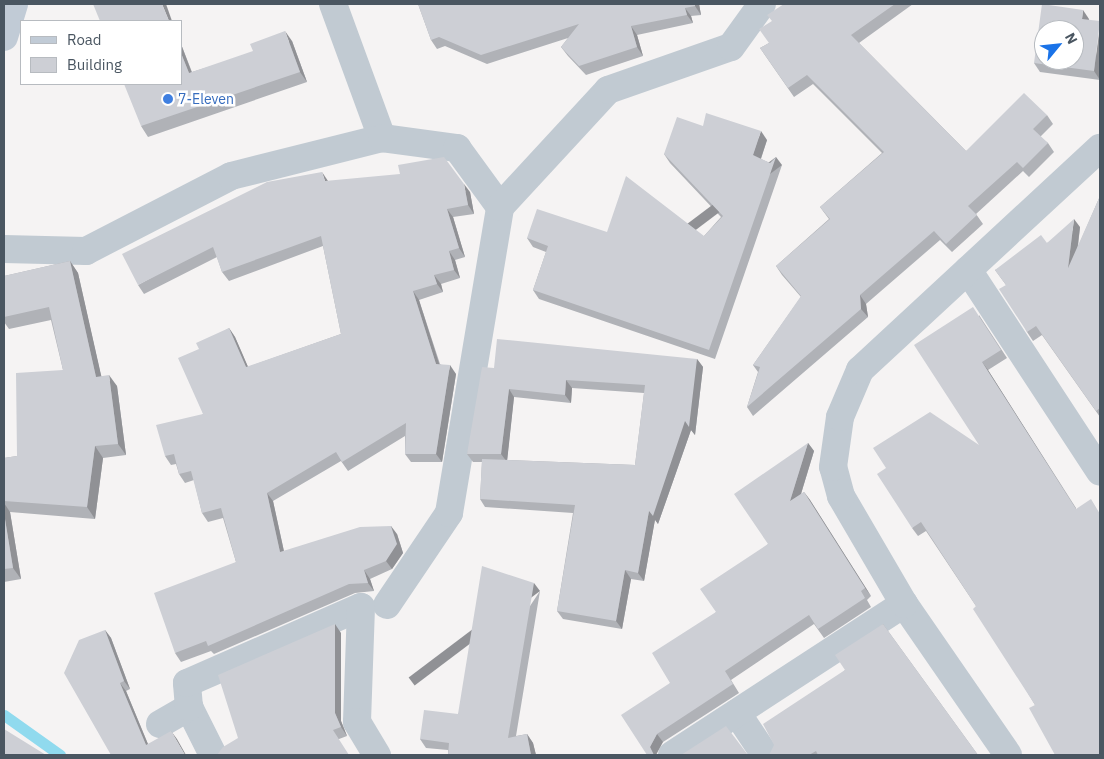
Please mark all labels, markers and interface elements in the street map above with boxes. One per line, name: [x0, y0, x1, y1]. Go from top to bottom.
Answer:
legend: [20, 20, 182, 85]
north arrow: [1034, 20, 1084, 70]
text: Road: [67, 30, 102, 49]
text: N: [1061, 30, 1082, 47]
text: Building: [67, 55, 122, 74]
place label: 7-Eleven: [178, 91, 234, 107]
marker: 7-Eleven: [162, 93, 174, 105]

